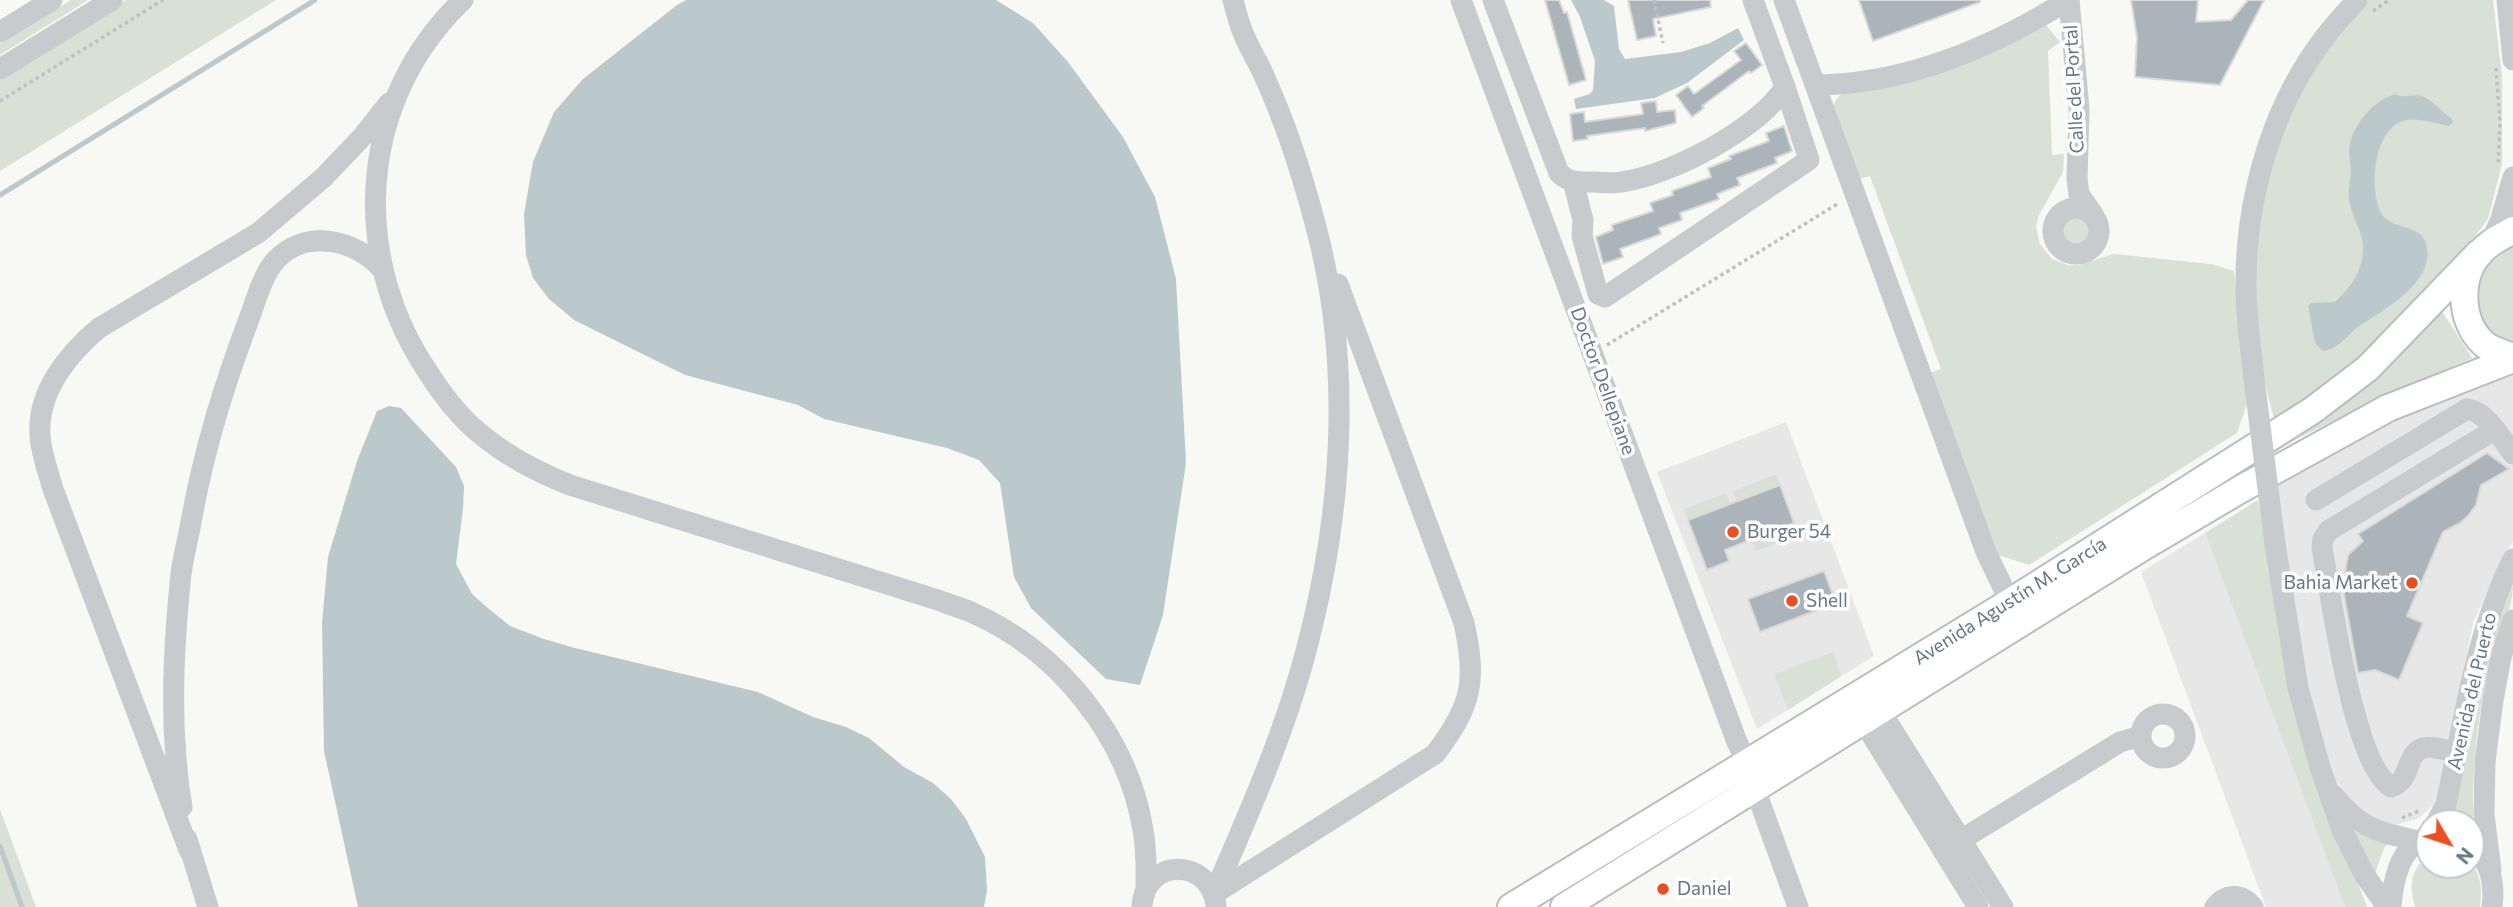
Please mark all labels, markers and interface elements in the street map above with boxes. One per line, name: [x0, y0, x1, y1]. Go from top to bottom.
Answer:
street label: Calle del Portal: [2059, 24, 2089, 154]
street label: Doctor Dellepiane: [1566, 304, 1640, 458]
place label: Burger 54: [1747, 521, 1831, 543]
marker: Burger 54: [1725, 524, 1741, 540]
street label: Avenida Agustín M. García: [1909, 532, 2111, 670]
place label: Bahia Market: [2283, 572, 2398, 594]
marker: Bahia Market: [2404, 575, 2420, 591]
place label: Shell: [1806, 590, 1848, 612]
marker: Shell: [1784, 593, 1800, 609]
street label: Avenida del Puerto: [2443, 610, 2501, 772]
north arrow: [2415, 809, 2485, 879]
text: N: [2452, 843, 2479, 869]
place label: Daniel: [1677, 878, 1732, 900]
marker: Daniel: [1655, 881, 1671, 897]

